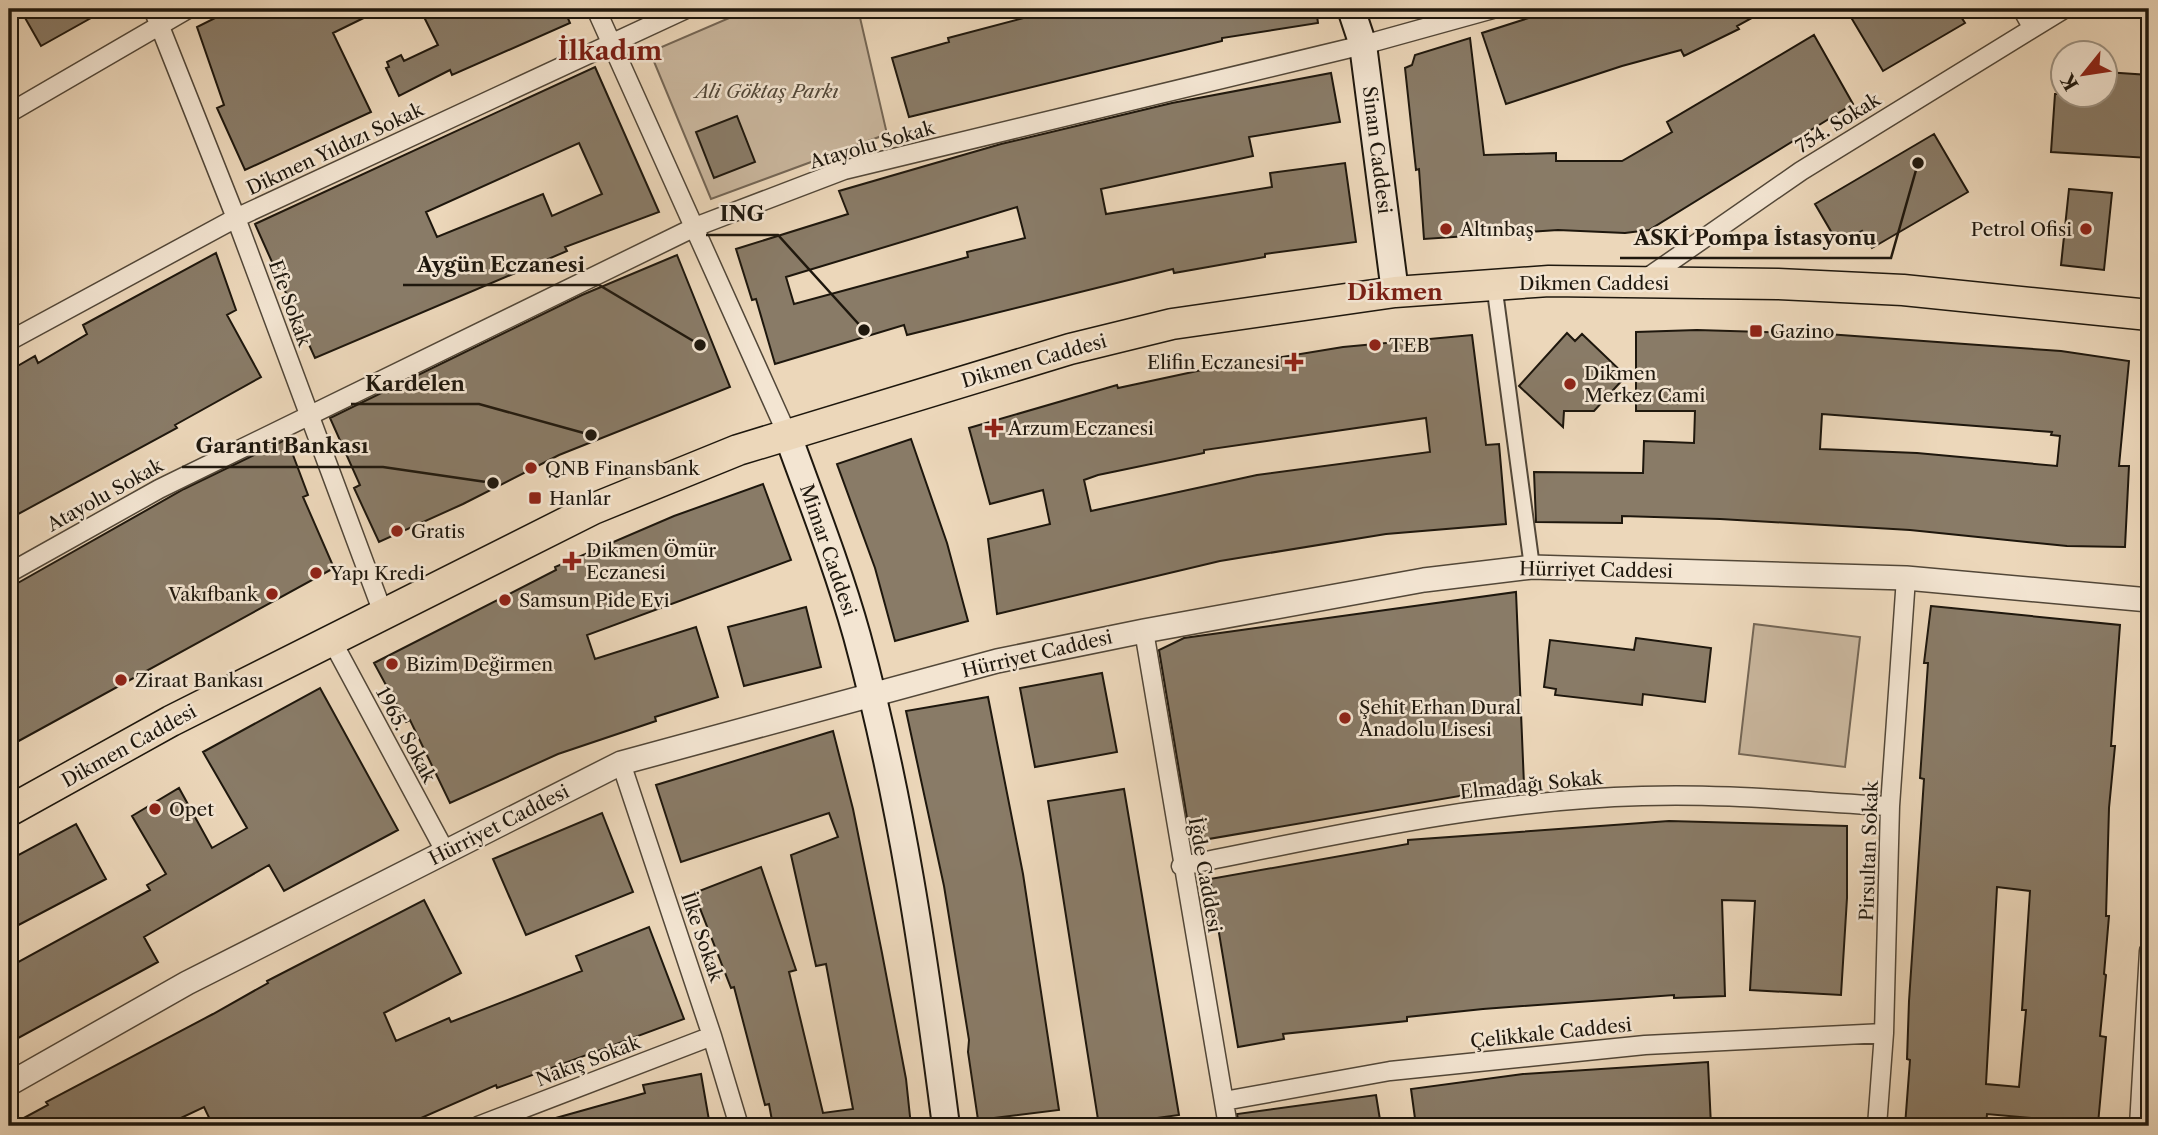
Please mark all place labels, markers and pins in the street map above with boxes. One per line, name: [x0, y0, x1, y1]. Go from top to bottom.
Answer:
callout: ING: [706, 193, 778, 235]
callout: ASKİ Pompa İstasyonu: [1620, 216, 1891, 258]
place label: Altınbaş: [1459, 218, 1534, 241]
place label: Petrol Ofisi: [1971, 218, 2072, 241]
marker: Altınbaş: [1438, 221, 1454, 237]
marker: Petrol Ofisi: [2078, 221, 2094, 237]
callout: Aygün Eczanesi: [403, 243, 599, 285]
place label: Gazino: [1770, 320, 1834, 343]
marker: Gazino: [1748, 323, 1764, 339]
place label: TEB: [1389, 334, 1430, 357]
marker: TEB: [1367, 337, 1383, 353]
place label: Elifin Eczanesi: [1147, 351, 1280, 374]
marker: Elifin Eczanesi: [1286, 354, 1302, 370]
callout: Kardelen: [351, 362, 479, 404]
place label: Dikmen Merkez Cami: [1584, 362, 1705, 407]
marker: Dikmen Merkez Cami: [1562, 376, 1578, 392]
place label: Arzum Eczanesi: [1007, 417, 1154, 440]
marker: Arzum Eczanesi: [986, 420, 1002, 436]
callout: Garanti Bankası: [182, 425, 383, 467]
place label: QNB Finansbank: [545, 457, 700, 480]
marker: QNB Finansbank: [523, 460, 539, 476]
place label: Hanlar: [549, 487, 611, 510]
marker: Hanlar: [527, 490, 543, 506]
place label: Gratis: [411, 520, 465, 543]
marker: Gratis: [389, 523, 405, 539]
place label: Dikmen Ömür Eczanesi: [586, 539, 716, 584]
marker: Dikmen Ömür Eczanesi: [564, 553, 580, 569]
place label: Yapı Kredi: [329, 562, 425, 585]
marker: Yapı Kredi: [308, 565, 324, 581]
place label: Vakıfbank: [167, 583, 259, 606]
marker: Vakıfbank: [264, 586, 280, 602]
place label: Samsun Pide Evi: [519, 589, 670, 612]
marker: Samsun Pide Evi: [497, 592, 513, 608]
place label: Bizim Değirmen: [406, 653, 553, 676]
marker: Bizim Değirmen: [384, 656, 400, 672]
place label: Ziraat Bankası: [135, 669, 263, 692]
marker: Ziraat Bankası: [113, 672, 129, 688]
place label: Şehit Erhan Dural Anadolu Lisesi: [1358, 696, 1521, 741]
marker: Şehit Erhan Dural Anadolu Lisesi: [1337, 710, 1353, 726]
place label: Opet: [169, 798, 214, 821]
marker: Opet: [147, 801, 163, 817]

